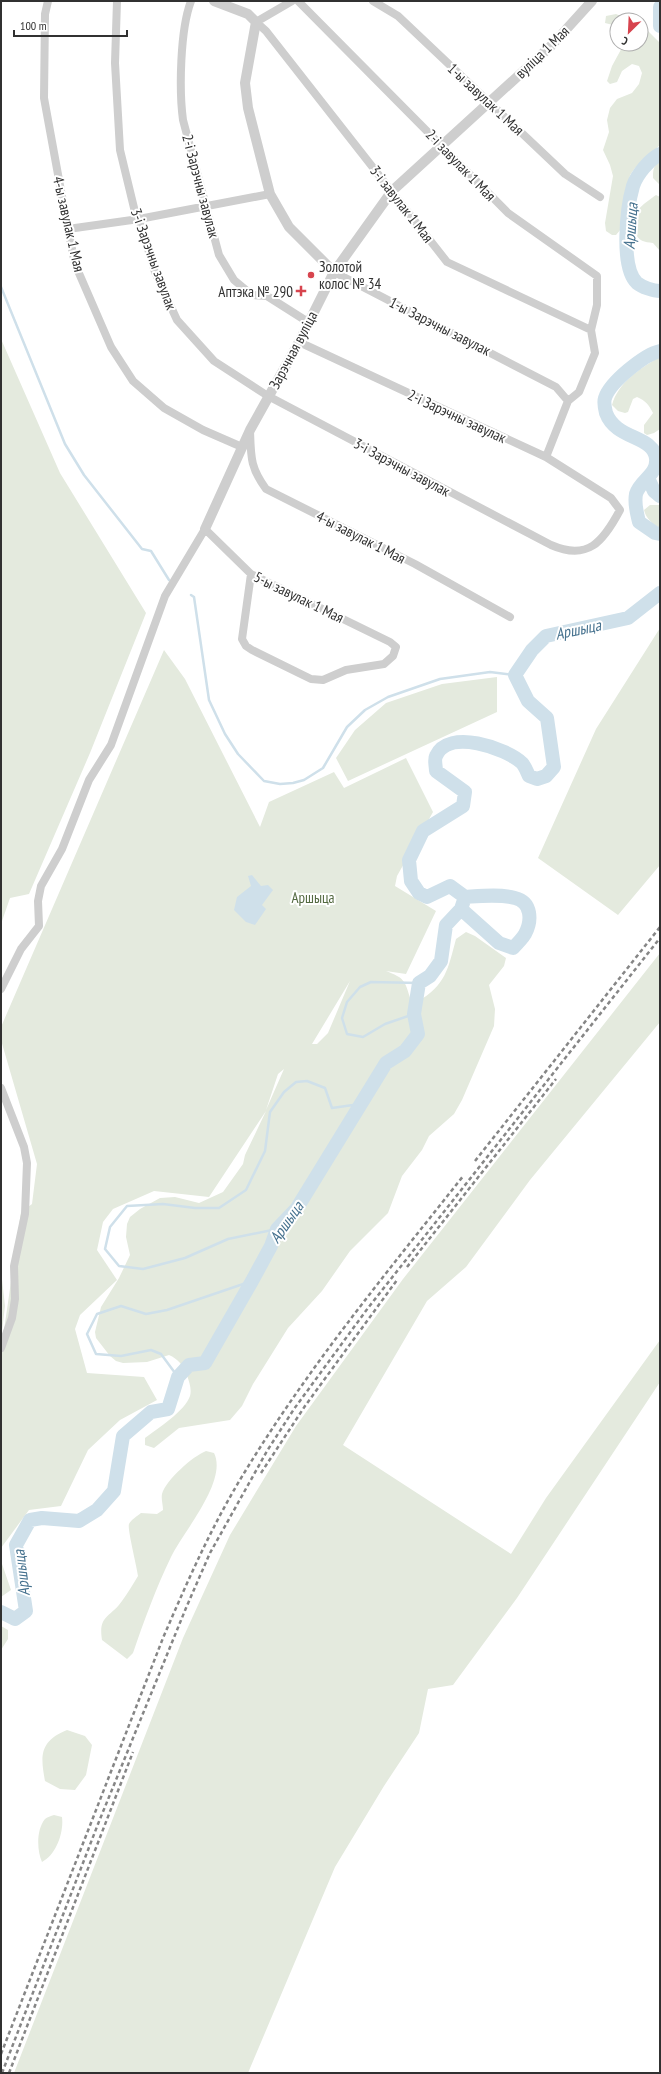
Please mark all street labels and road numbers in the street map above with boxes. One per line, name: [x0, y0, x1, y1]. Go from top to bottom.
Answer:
street label: вуліца 1 Мая: [511, 21, 573, 82]
street label: 1-ы завулак 1 Мая: [444, 59, 528, 139]
street label: 2-і завулак 1 Мая: [422, 125, 500, 205]
street label: 2-і Зарэчны завулак: [178, 132, 224, 240]
street label: 3-і завулак 1 Мая: [366, 162, 438, 247]
street label: 4-ы завулак 1 Мая: [49, 174, 89, 274]
street label: 3-і Зарэчны завулак: [127, 206, 181, 312]
street label: 1-ы Зарэчны завулак: [386, 292, 494, 360]
street label: Зарэчная вуліца: [265, 308, 321, 392]
street label: 2-і Зарэчны завулак: [405, 385, 509, 447]
street label: 3-і Зарэчны завулак: [351, 434, 454, 500]
street label: 4-ы завулак 1 Мая: [313, 506, 409, 568]
street label: 5-ы завулак 1 Мая: [251, 567, 347, 627]

